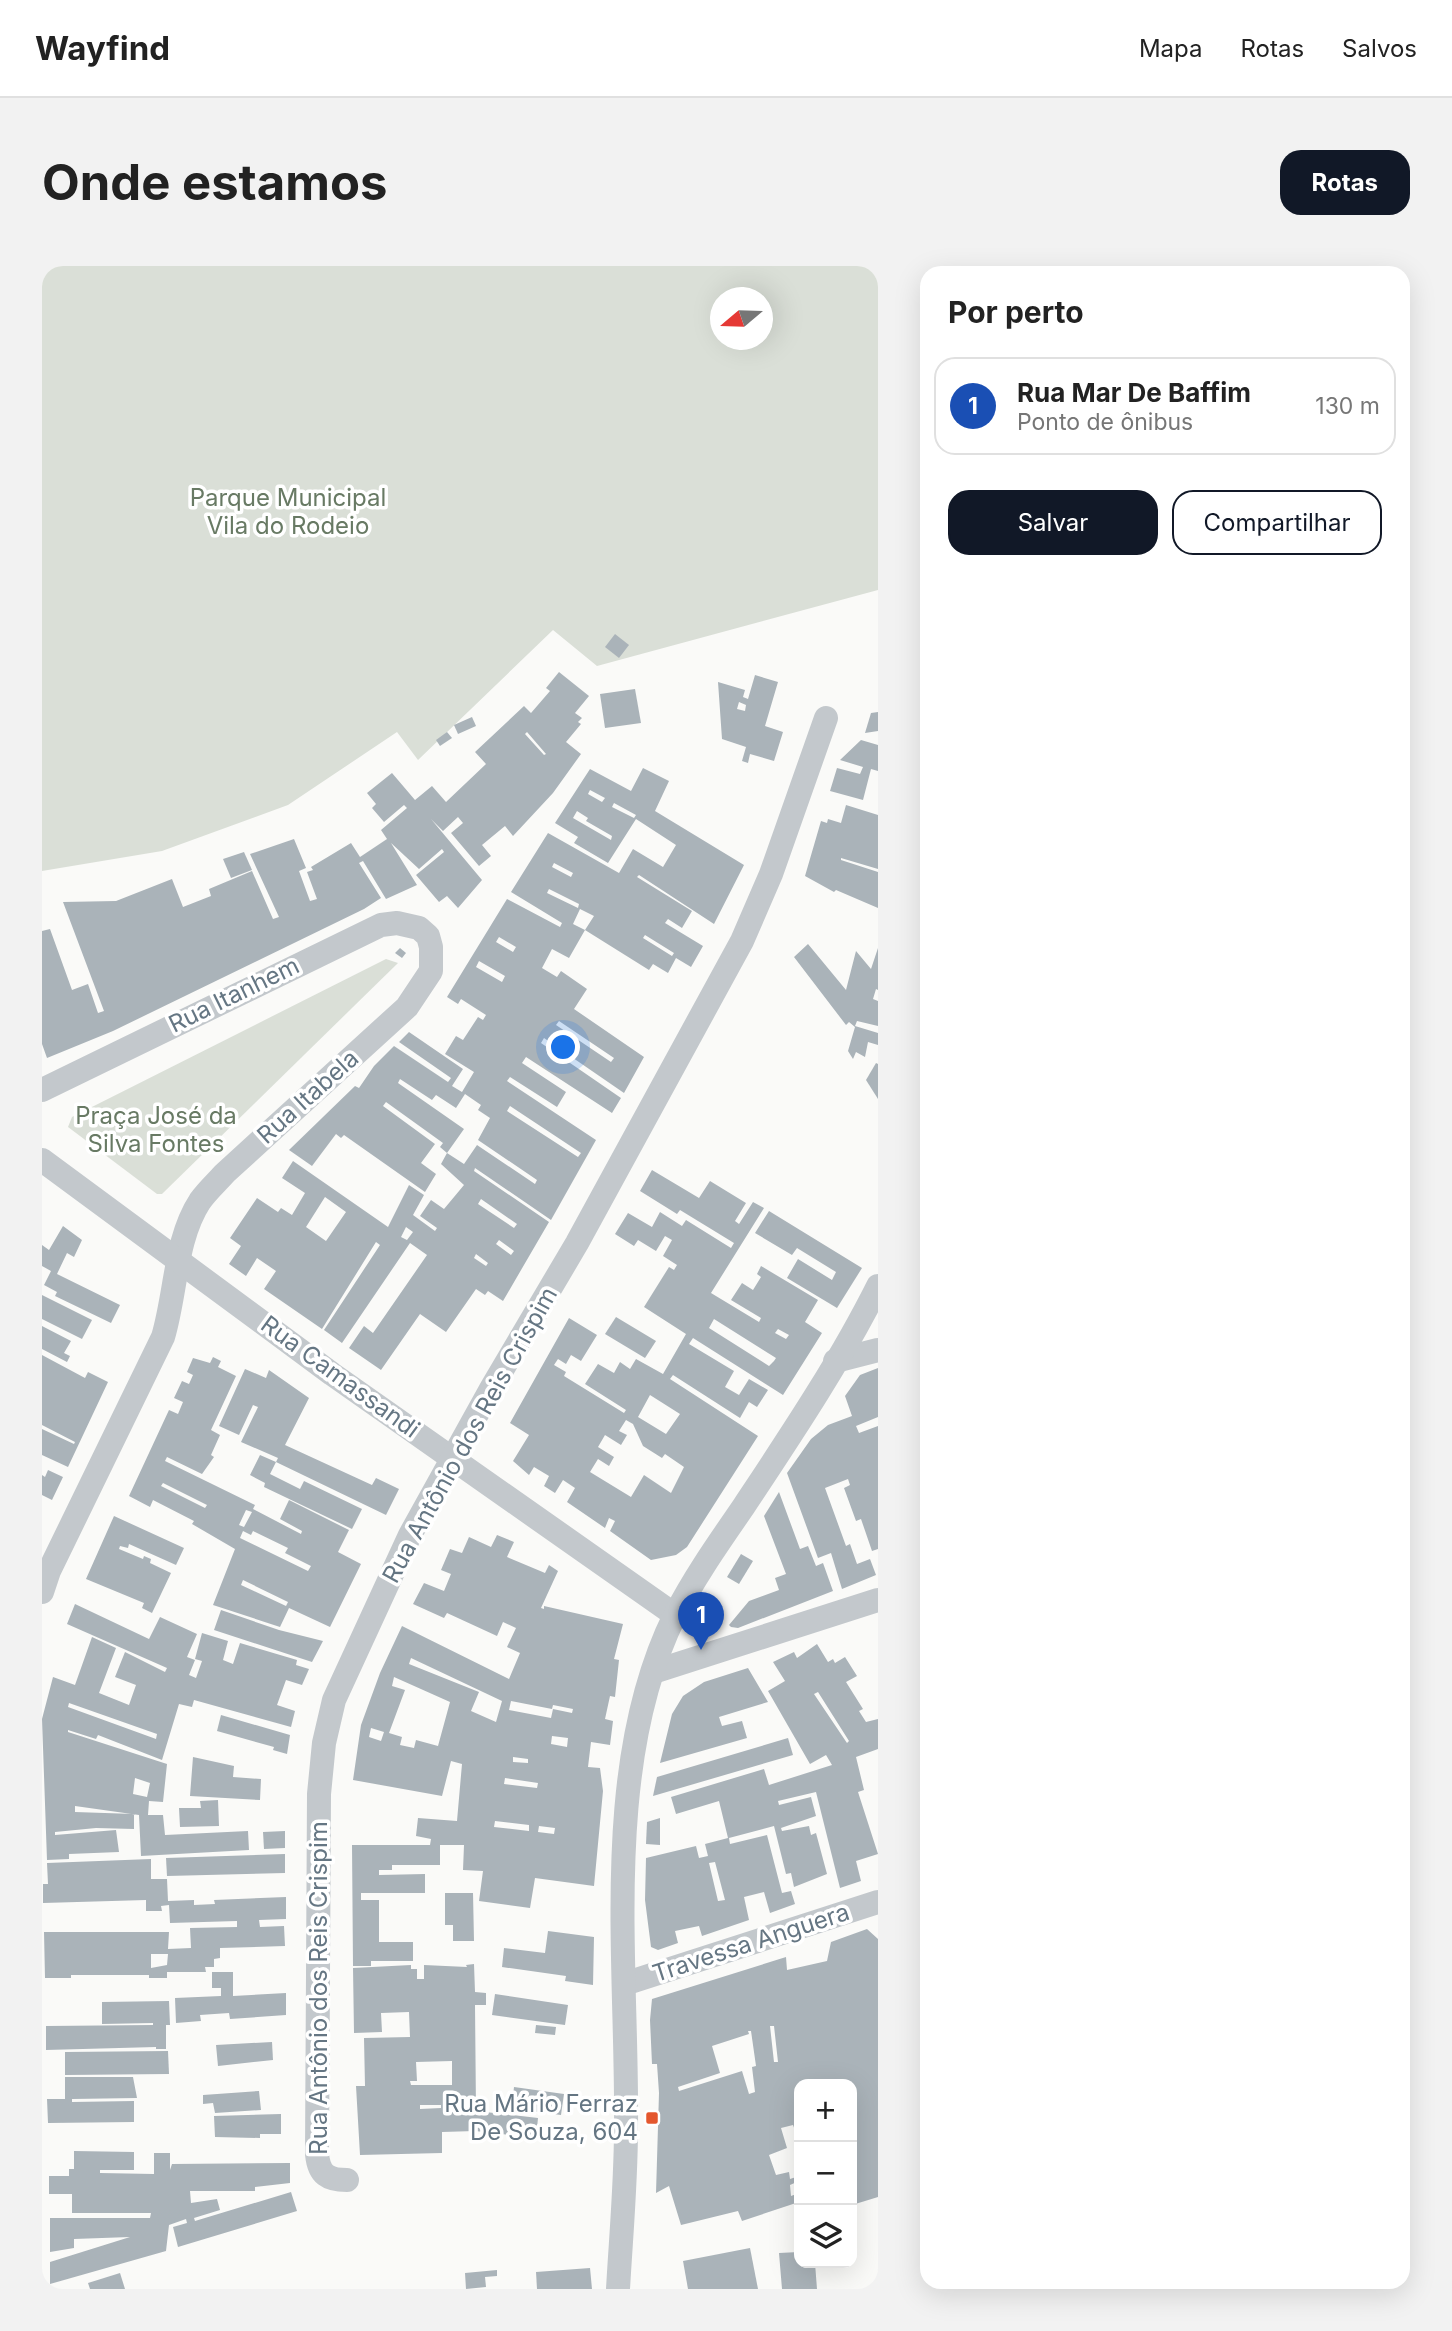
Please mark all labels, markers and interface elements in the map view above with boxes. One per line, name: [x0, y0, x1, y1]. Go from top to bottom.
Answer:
text: Wayfind: [35, 28, 170, 68]
text: Mapa: [1139, 34, 1203, 63]
text: Rotas: [1241, 34, 1304, 63]
text: Salvos: [1342, 34, 1417, 63]
button: Rotas: [1280, 150, 1410, 215]
text: Onde estamos: [42, 153, 387, 212]
north arrow: [710, 287, 773, 350]
text: Por perto: [948, 294, 1084, 330]
text: Rua Mar De Baffim: [1017, 377, 1251, 408]
text: 1: [968, 392, 978, 420]
text: 130 m: [1315, 392, 1380, 420]
text: Ponto de ônibus: [1017, 408, 1193, 436]
park label: Parque Municipal Vila do Rodeio: [190, 483, 386, 540]
button: Salvar: [948, 490, 1158, 555]
button: Compartilhar: [1172, 490, 1382, 555]
street label: Rua Itanhem: [164, 951, 304, 1039]
your location: [546, 1030, 580, 1064]
street label: Rua Itabela: [251, 1044, 364, 1150]
park label: Praça José da Silva Fontes: [75, 1101, 237, 1158]
street label: Rua Antônio dos Reis Crispim: [376, 1282, 563, 1588]
street label: Rua Camassandi: [255, 1309, 425, 1444]
pin: 1: [678, 1592, 724, 1650]
street label: Rua Antônio dos Reis Crispim: [304, 1821, 333, 2155]
street label: Travessa Anguera: [649, 1897, 853, 1988]
map controls: [794, 2079, 857, 2268]
button: +: [794, 2079, 857, 2142]
place label: Rua Mário Ferraz De Souza, 604: [444, 2089, 638, 2146]
marker: Rua Mário Ferraz De Souza, 604: [644, 2110, 660, 2126]
button: −: [794, 2142, 857, 2205]
button: layers: [794, 2205, 857, 2268]

